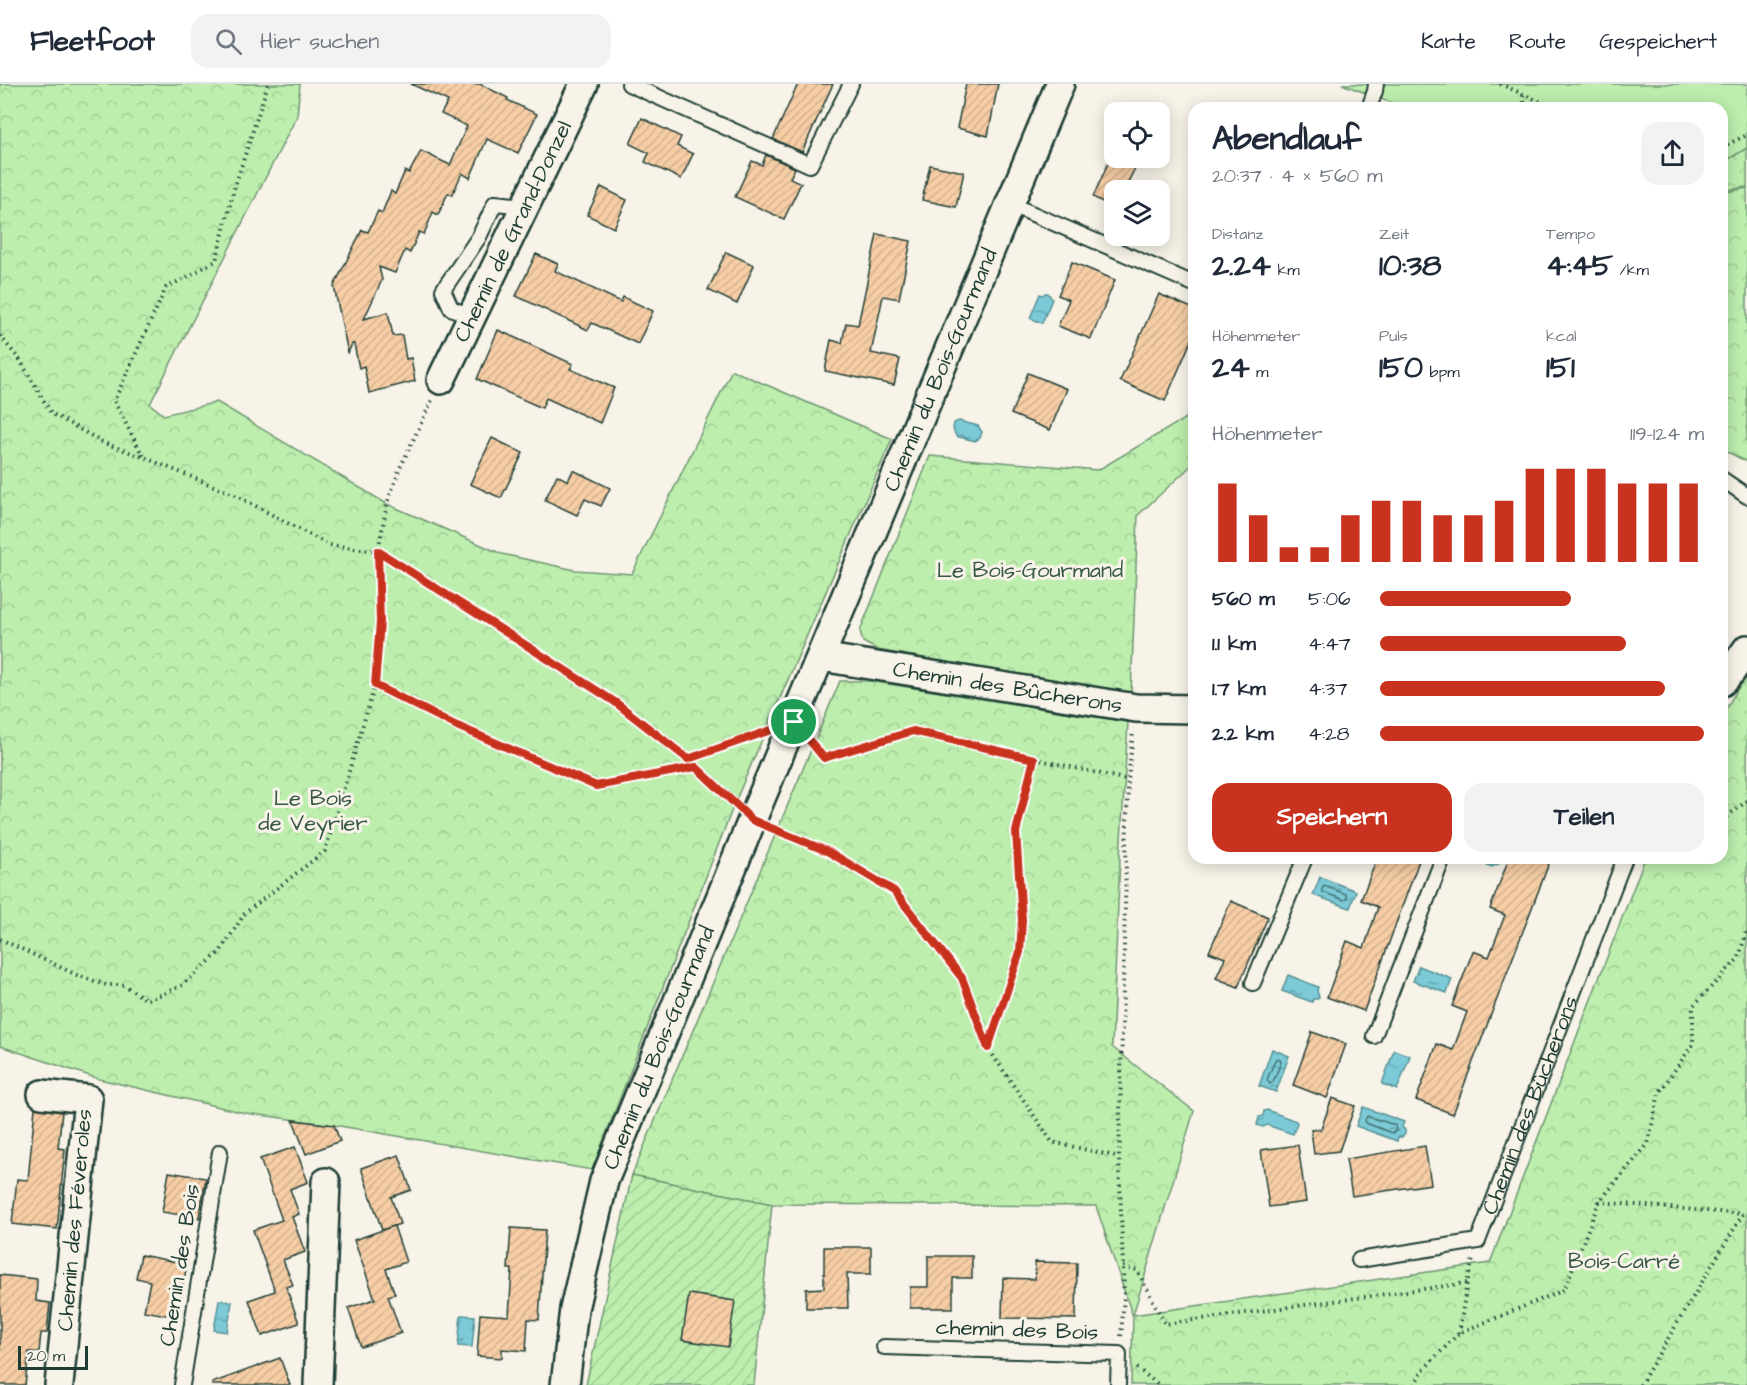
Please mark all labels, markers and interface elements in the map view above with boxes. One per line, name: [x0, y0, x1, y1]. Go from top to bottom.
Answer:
search box: [191, 14, 611, 68]
text: Fleetfoot: [30, 22, 155, 61]
icon: search: [212, 25, 245, 58]
text: Hier suchen: [260, 26, 379, 57]
text: Karte: [1421, 27, 1476, 56]
text: Route: [1509, 27, 1566, 56]
text: Gespeichert: [1599, 27, 1717, 56]
map controls: [1104, 102, 1170, 246]
button: locate: [1104, 102, 1170, 168]
street label: Chemin de Grand-Donzel: [446, 116, 579, 347]
text: Abendlauf: [1212, 116, 1361, 162]
button: share: [1641, 122, 1704, 185]
text: 20:37 · 4 × 560 m: [1212, 162, 1383, 190]
button: layers: [1104, 180, 1170, 246]
text: Distanz: [1212, 223, 1263, 245]
text: Zeit: [1379, 223, 1409, 245]
text: Tempo: [1546, 223, 1595, 245]
street label: Chemin du Bois-Gourmand: [876, 244, 1005, 496]
text: 2.24: [1212, 245, 1271, 287]
text: 10:38: [1379, 245, 1442, 287]
text: 4:45: [1546, 245, 1613, 287]
text: km: [1271, 259, 1300, 281]
text: /km: [1613, 259, 1649, 281]
text: Höhenmeter: [1212, 325, 1300, 347]
text: Puls: [1379, 325, 1408, 347]
text: kcal: [1546, 325, 1577, 347]
text: 24: [1212, 347, 1250, 389]
text: 150: [1379, 347, 1423, 389]
text: 151: [1546, 347, 1575, 389]
text: m: [1250, 361, 1268, 383]
text: bpm: [1423, 361, 1460, 383]
text: Höhenmeter: [1212, 420, 1322, 448]
text: 119–124 m: [1630, 420, 1704, 448]
park label: Le Bois-Gourmand: [937, 555, 1123, 586]
text: 560 m: [1212, 585, 1275, 613]
text: 5:06: [1308, 585, 1351, 613]
text: 1.1 km: [1212, 630, 1256, 658]
text: 4:47: [1308, 630, 1351, 658]
street label: Chemin des Bûcherons: [891, 653, 1124, 721]
text: 1.7 km: [1212, 675, 1266, 703]
text: 4:37: [1308, 675, 1347, 703]
pin: [768, 696, 819, 747]
icon: arrive: [777, 705, 810, 738]
text: 2.2 km: [1212, 720, 1274, 748]
text: 4:28: [1308, 720, 1349, 748]
park label: Le Bois de Veyrier: [258, 783, 368, 840]
button: Speichern: [1212, 783, 1452, 852]
button: Teilen: [1464, 783, 1704, 852]
street label: Chemin du Bois-Gourmand: [595, 921, 722, 1174]
street label: Chemin des Bûcherons: [1474, 991, 1586, 1219]
street label: Chemin des Féveroles: [50, 1108, 100, 1332]
street label: Chemin des Bois: [152, 1182, 208, 1348]
park label: Bois-Carré: [1568, 1246, 1680, 1277]
street label: chemin des Bois: [935, 1312, 1099, 1348]
scale bar: [18, 1343, 88, 1370]
text: 20 m: [27, 1345, 65, 1367]

